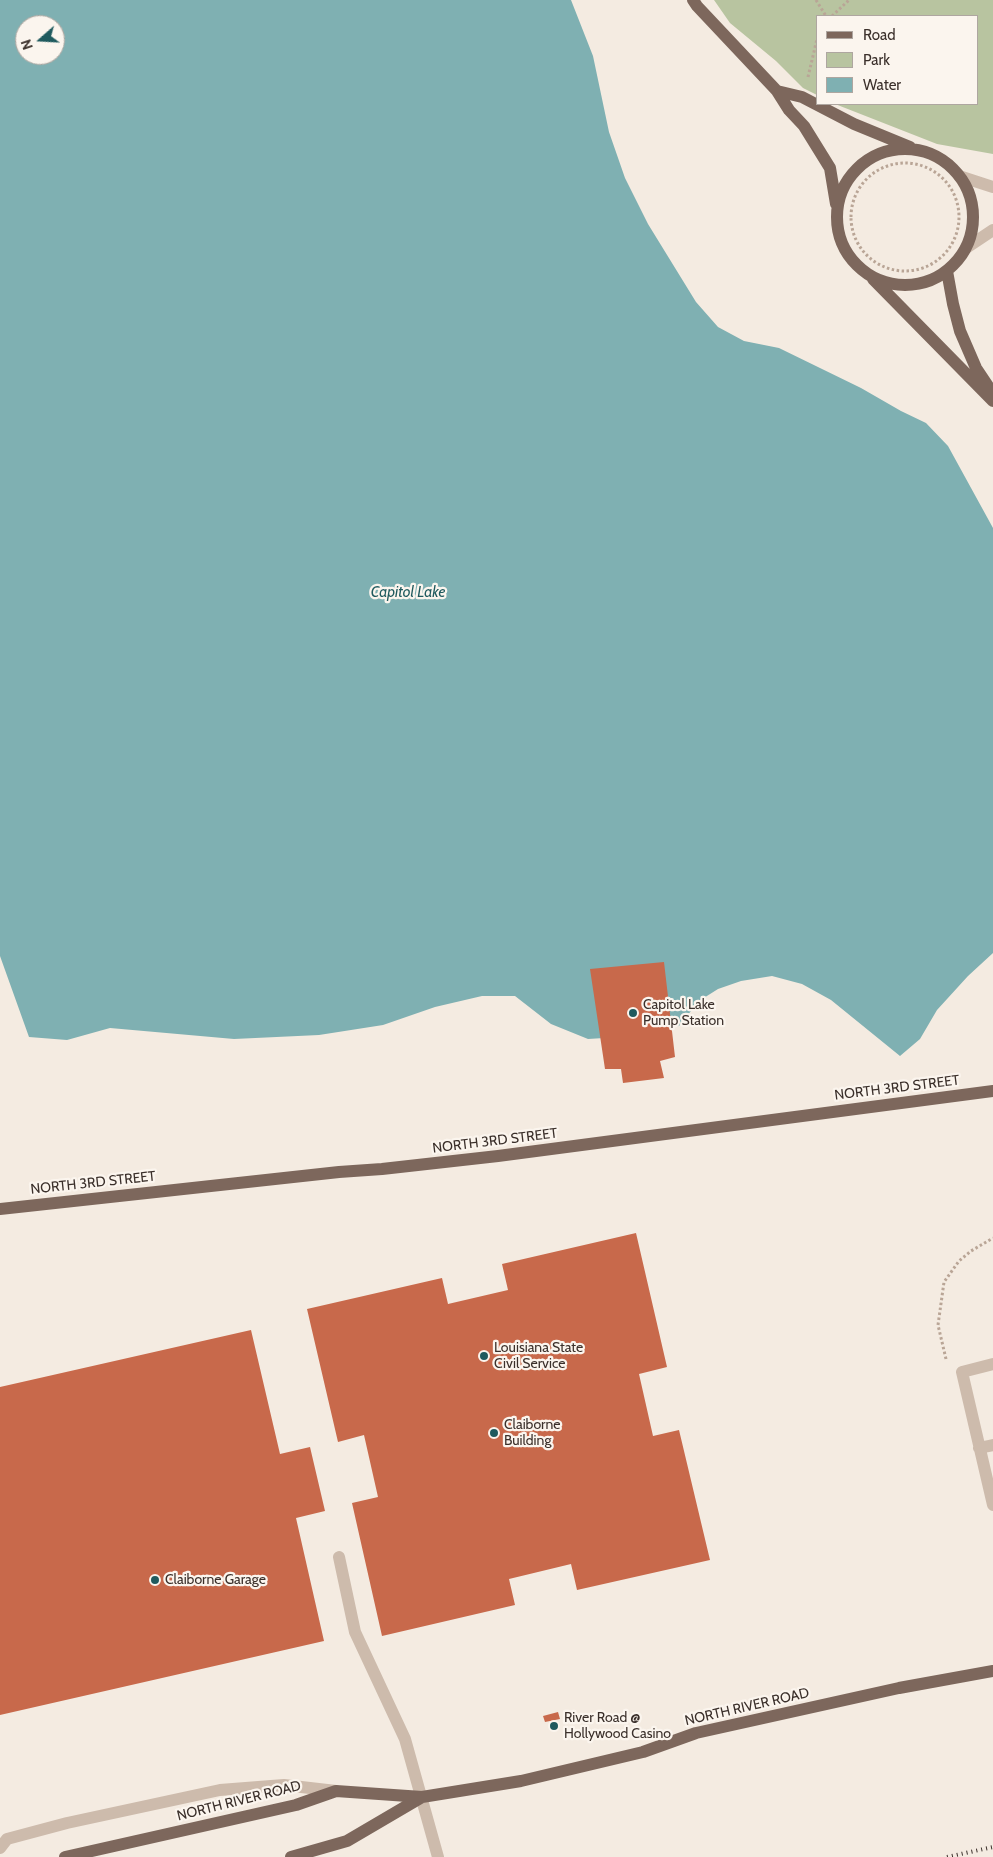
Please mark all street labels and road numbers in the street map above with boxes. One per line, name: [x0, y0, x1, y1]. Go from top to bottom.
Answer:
street label: NORTH 3RD STREET: [834, 1072, 960, 1104]
street label: NORTH 3RD STREET: [432, 1125, 558, 1157]
street label: NORTH 3RD STREET: [30, 1168, 156, 1198]
street label: NORTH RIVER ROAD: [683, 1685, 811, 1729]
street label: NORTH RIVER ROAD: [175, 1777, 303, 1825]

